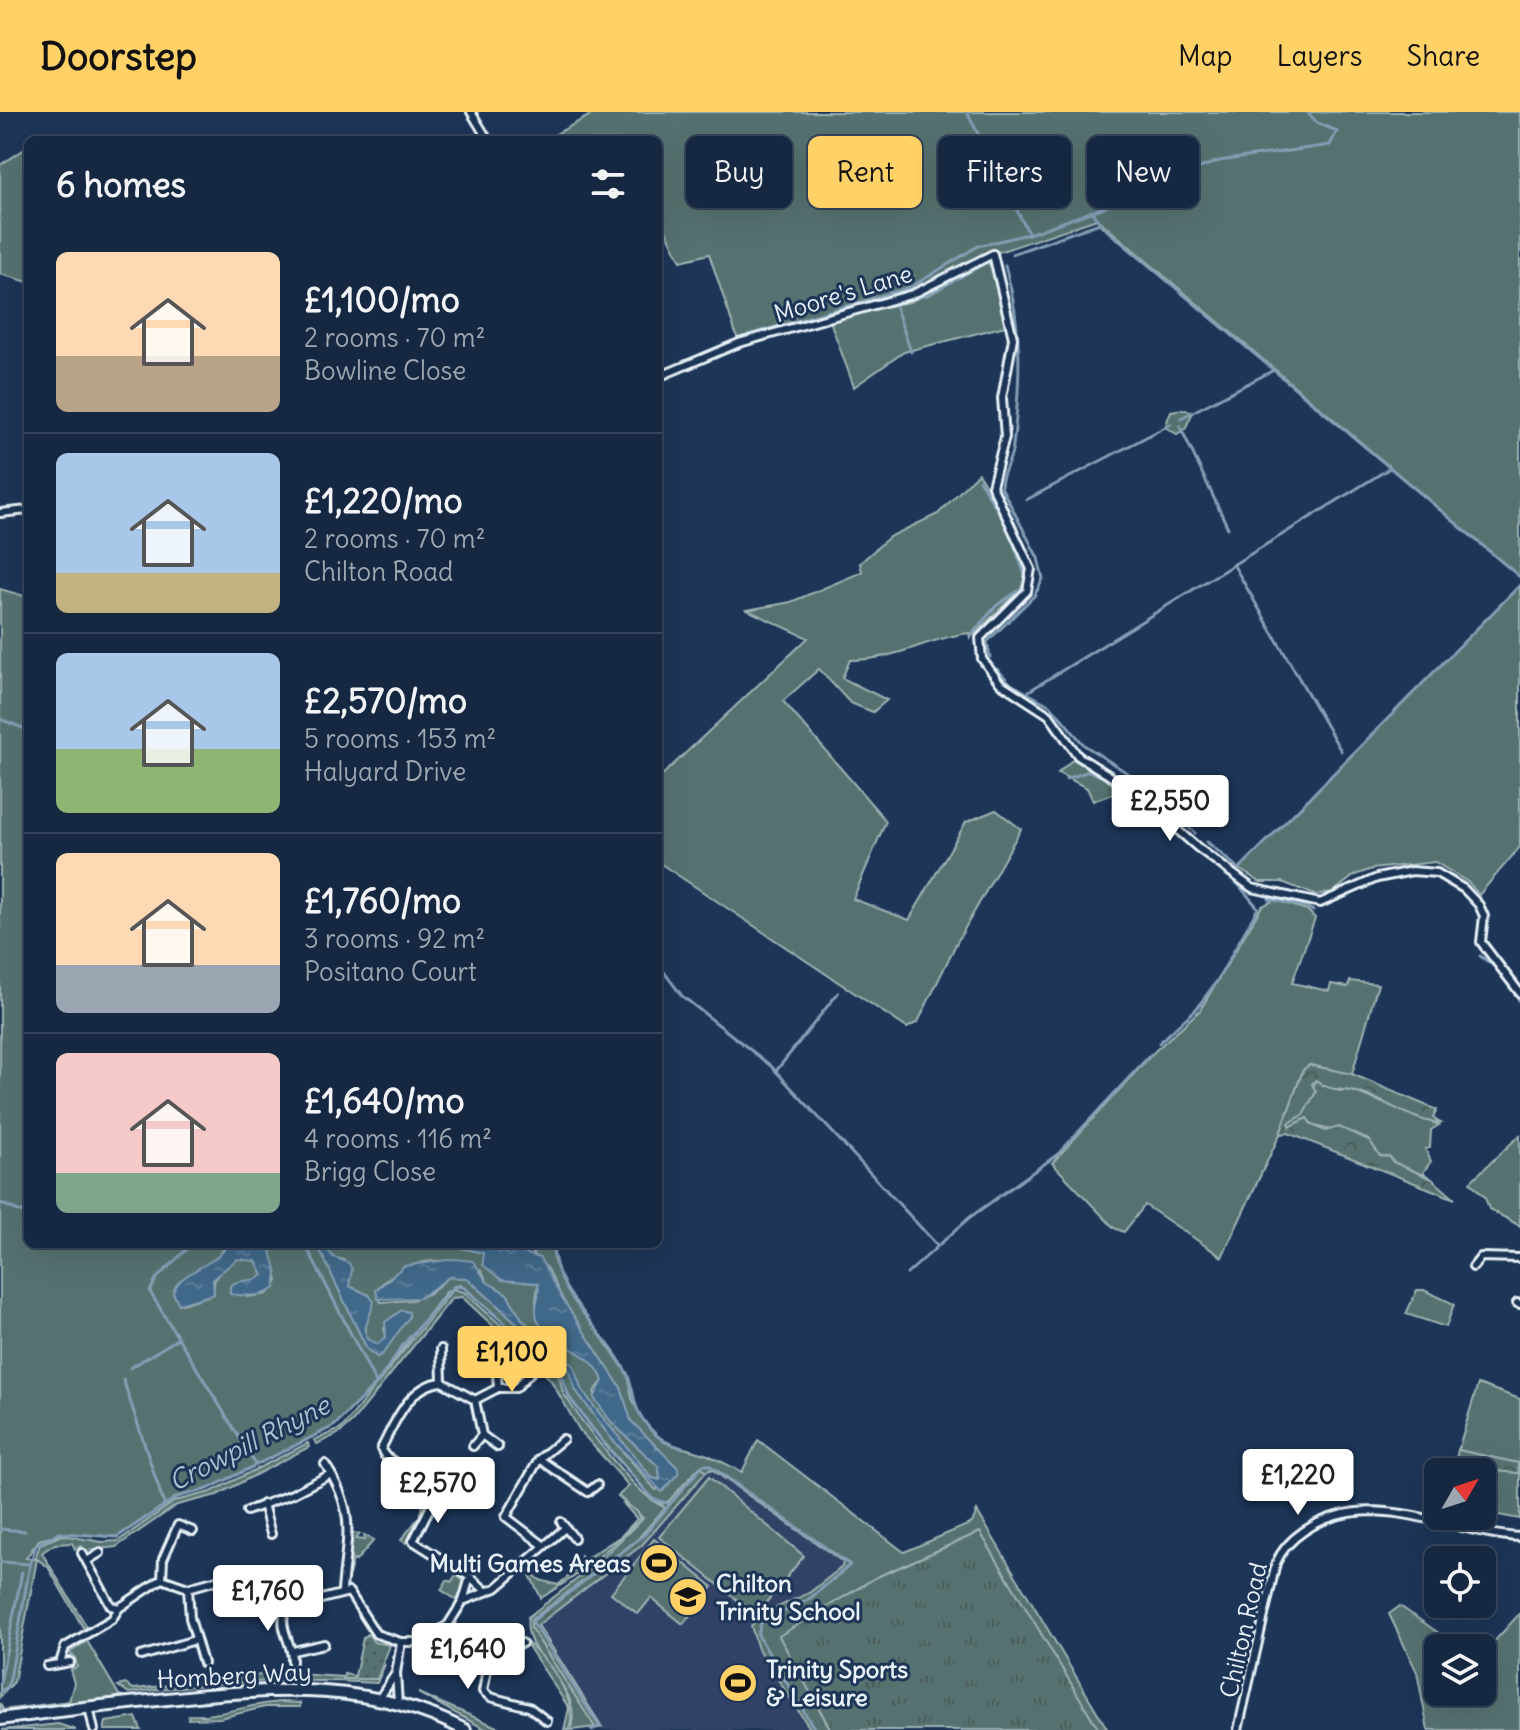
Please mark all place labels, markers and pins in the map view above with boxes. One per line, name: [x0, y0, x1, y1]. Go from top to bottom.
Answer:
pin: £2,550: [1105, 775, 1235, 843]
pin: £1,100: [447, 1326, 577, 1394]
pin: £1,220: [1233, 1449, 1363, 1517]
pin: £2,570: [373, 1457, 503, 1525]
sports icon: Multi Games Areas: [638, 1542, 680, 1584]
place label: Multi Games Areas: [429, 1548, 631, 1578]
pin: £1,760: [203, 1565, 333, 1633]
place label: Chilton Trinity School: [716, 1568, 861, 1626]
school or university icon: Chilton Trinity School: [667, 1576, 709, 1618]
pin: £1,640: [403, 1623, 533, 1691]
place label: Trinity Sports & Leisure: [766, 1654, 908, 1712]
sports icon: Trinity Sports & Leisure: [717, 1662, 759, 1704]

